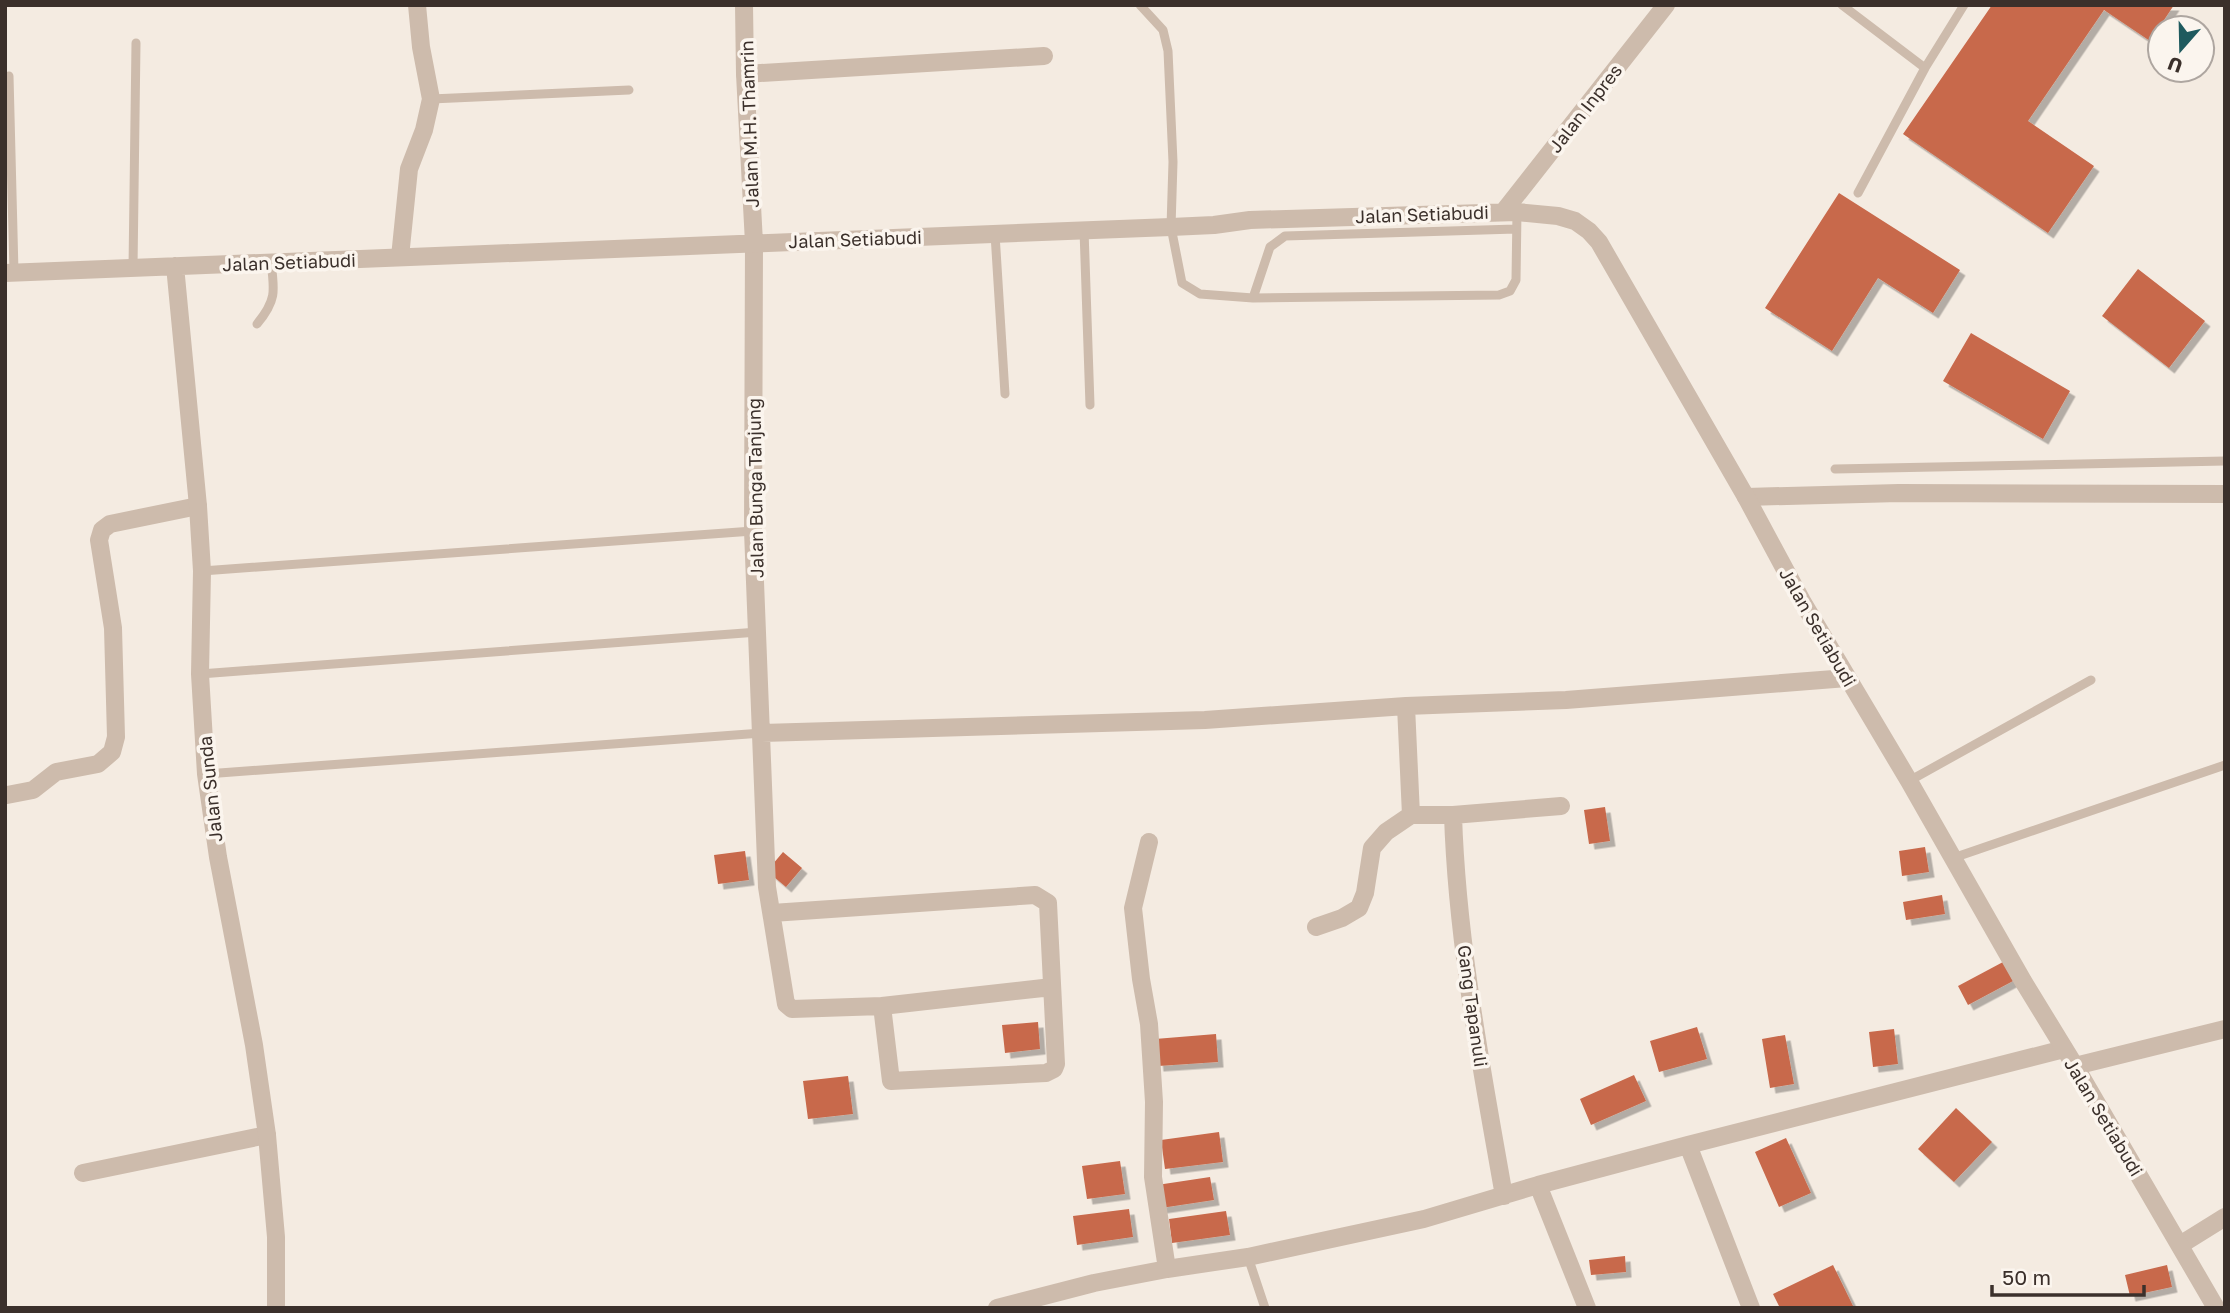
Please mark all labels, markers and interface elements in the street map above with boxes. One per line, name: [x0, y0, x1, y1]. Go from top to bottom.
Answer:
north arrow: [2146, 14, 2216, 84]
street label: Jalan M.H. Thamrin: [735, 40, 763, 208]
text: U: [2165, 52, 2185, 79]
street label: Jalan Inpres: [1544, 59, 1626, 157]
street label: Jalan Setiabudi: [1355, 201, 1489, 227]
street label: Jalan Setiabudi: [788, 226, 922, 252]
street label: Jalan Setiabudi: [222, 249, 356, 275]
street label: Jalan Bunga Tanjung: [742, 398, 768, 578]
street label: Jalan Setiabudi: [1775, 564, 1861, 690]
street label: Jalan Sunda: [193, 735, 227, 843]
street label: Gang Tapanuli: [1454, 944, 1492, 1068]
street label: Jalan Setiabudi: [2060, 1054, 2148, 1180]
scale bar: [1992, 1254, 2144, 1298]
text: 50 m: [2002, 1264, 2051, 1290]

